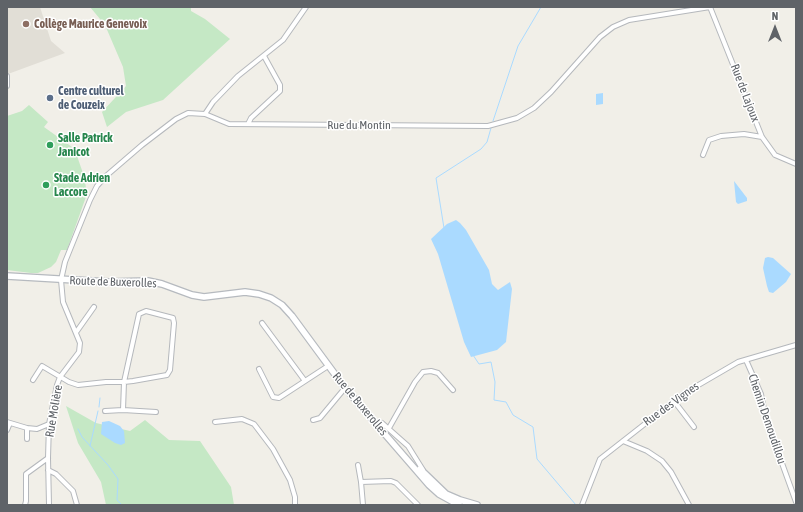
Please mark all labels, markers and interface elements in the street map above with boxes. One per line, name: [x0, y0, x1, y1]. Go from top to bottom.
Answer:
north arrow: [755, 8, 795, 48]
text: N: [772, 10, 778, 22]
place label: Collège Maurice Genevoix: [34, 17, 147, 31]
marker: Collège Maurice Genevoix: [21, 19, 31, 29]
street label: Rue de Lajoux: [727, 62, 763, 124]
place label: Centre culturel de Couzeix: [58, 84, 124, 112]
marker: Centre culturel de Couzeix: [45, 93, 55, 103]
street label: Rue du Montin: [327, 118, 391, 132]
place label: Salle Patrick Janicot: [58, 131, 113, 159]
marker: Salle Patrick Janicot: [45, 140, 55, 150]
place label: Stade Adrien Laccore: [54, 171, 110, 199]
marker: Stade Adrien Laccore: [41, 180, 51, 190]
street label: Route de Buxerolles: [69, 273, 157, 291]
street label: Rue de Buxerolles: [329, 369, 391, 439]
street label: Chemin Demoudillou: [745, 372, 789, 466]
street label: Rue des Vignes: [640, 379, 702, 429]
street label: Rue Molière: [42, 384, 66, 438]

